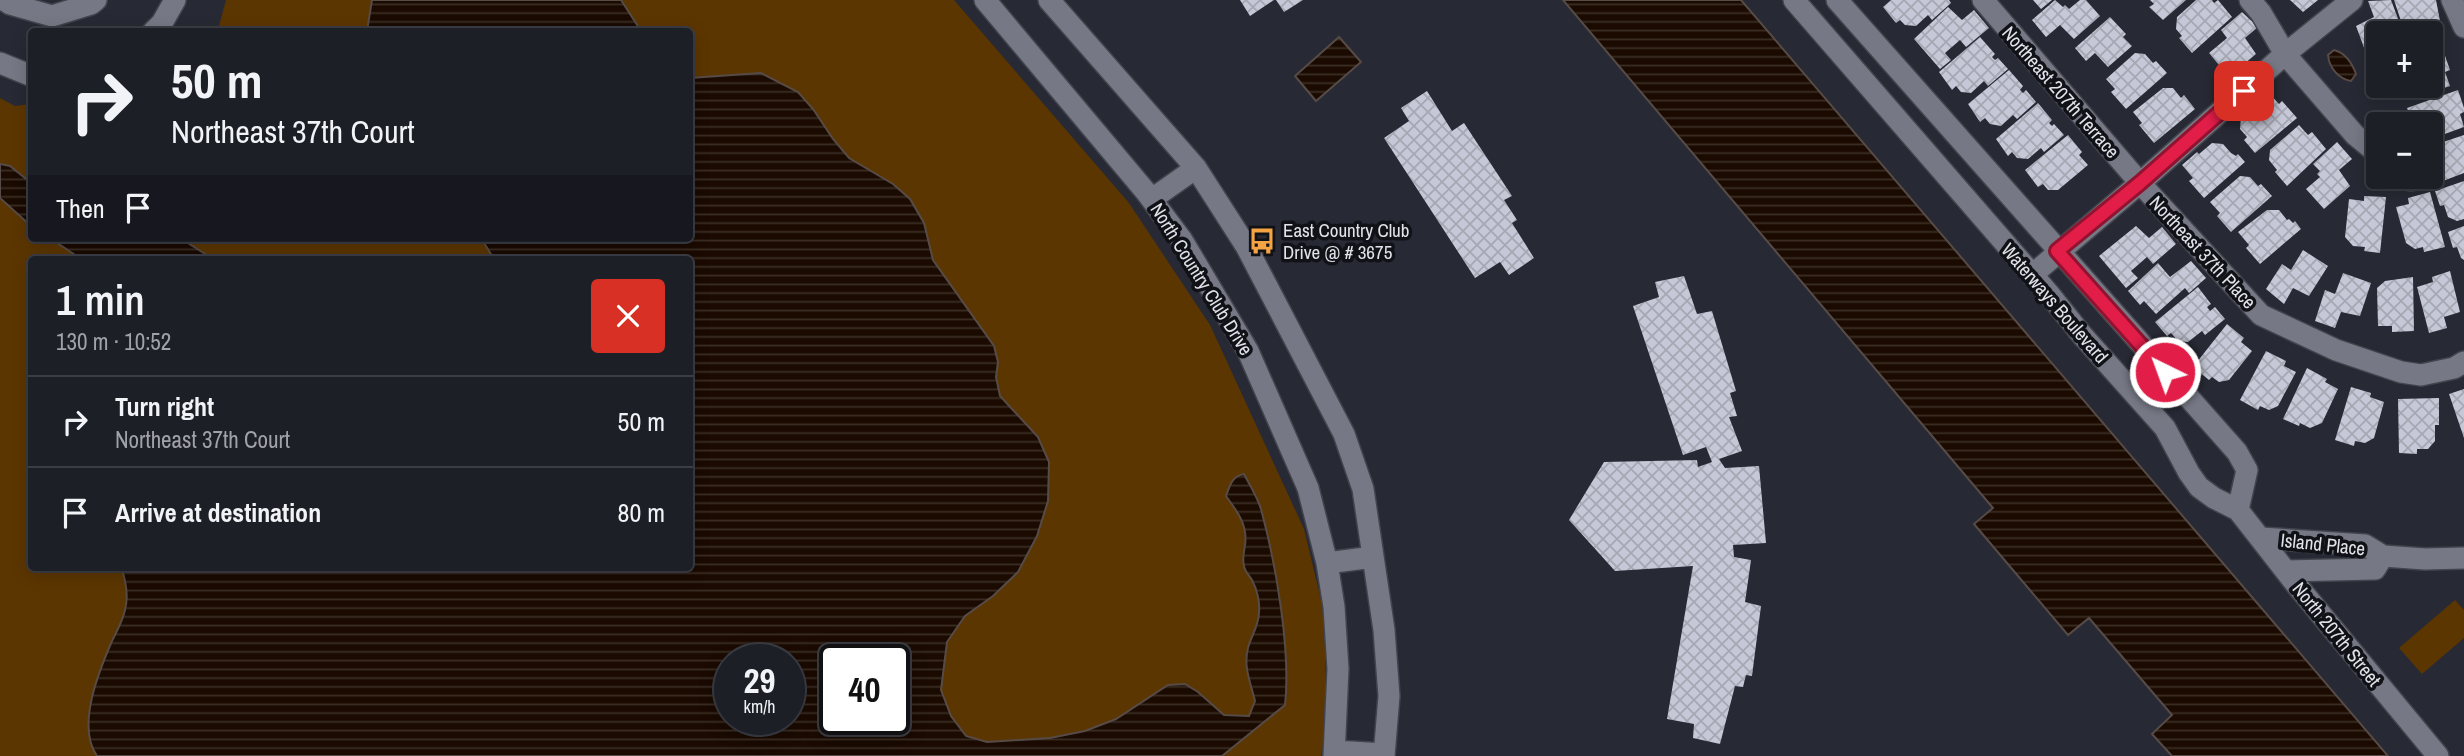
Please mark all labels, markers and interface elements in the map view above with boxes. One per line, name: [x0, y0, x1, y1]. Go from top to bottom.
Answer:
street label: Northeast 207th Terrace: [1996, 20, 2126, 164]
map controls: [2366, 21, 2443, 189]
button: +: [2366, 21, 2443, 98]
text: 50 m: [171, 47, 263, 113]
icon: right: [56, 56, 147, 147]
pin: [2214, 61, 2274, 121]
icon: arrive: [2225, 72, 2263, 110]
text: Northeast 37th Court: [171, 110, 415, 153]
button: −: [2366, 112, 2443, 189]
icon: arrive: [119, 189, 157, 227]
street label: Northeast 37th Place: [2144, 190, 2262, 314]
text: Then: [56, 191, 105, 226]
street label: North Country Club Drive: [1145, 198, 1259, 360]
place label: East Country Club Drive @ # 3675: [1283, 217, 1409, 265]
bus stop icon: East Country Club Drive @ # 3675: [1247, 226, 1277, 256]
street label: Waterways Boulevard: [1996, 238, 2114, 368]
text: 1 min: [56, 272, 145, 328]
button: close: [591, 279, 665, 353]
text: 130 m · 10:52: [56, 326, 171, 357]
position arrow: [2128, 335, 2202, 409]
text: Turn right: [115, 389, 214, 424]
icon: right: [56, 403, 94, 441]
text: 50 m: [618, 404, 665, 439]
text: Northeast 37th Court: [115, 424, 290, 455]
icon: arrive: [56, 494, 94, 532]
text: Arrive at destination: [115, 495, 321, 530]
text: 80 m: [618, 495, 665, 530]
street label: Island Place: [2279, 527, 2367, 561]
street label: North 207th Street: [2287, 576, 2388, 692]
speed limit sign: 40: [819, 644, 910, 735]
text: 29: [744, 657, 775, 704]
text: km/h: [744, 694, 776, 719]

